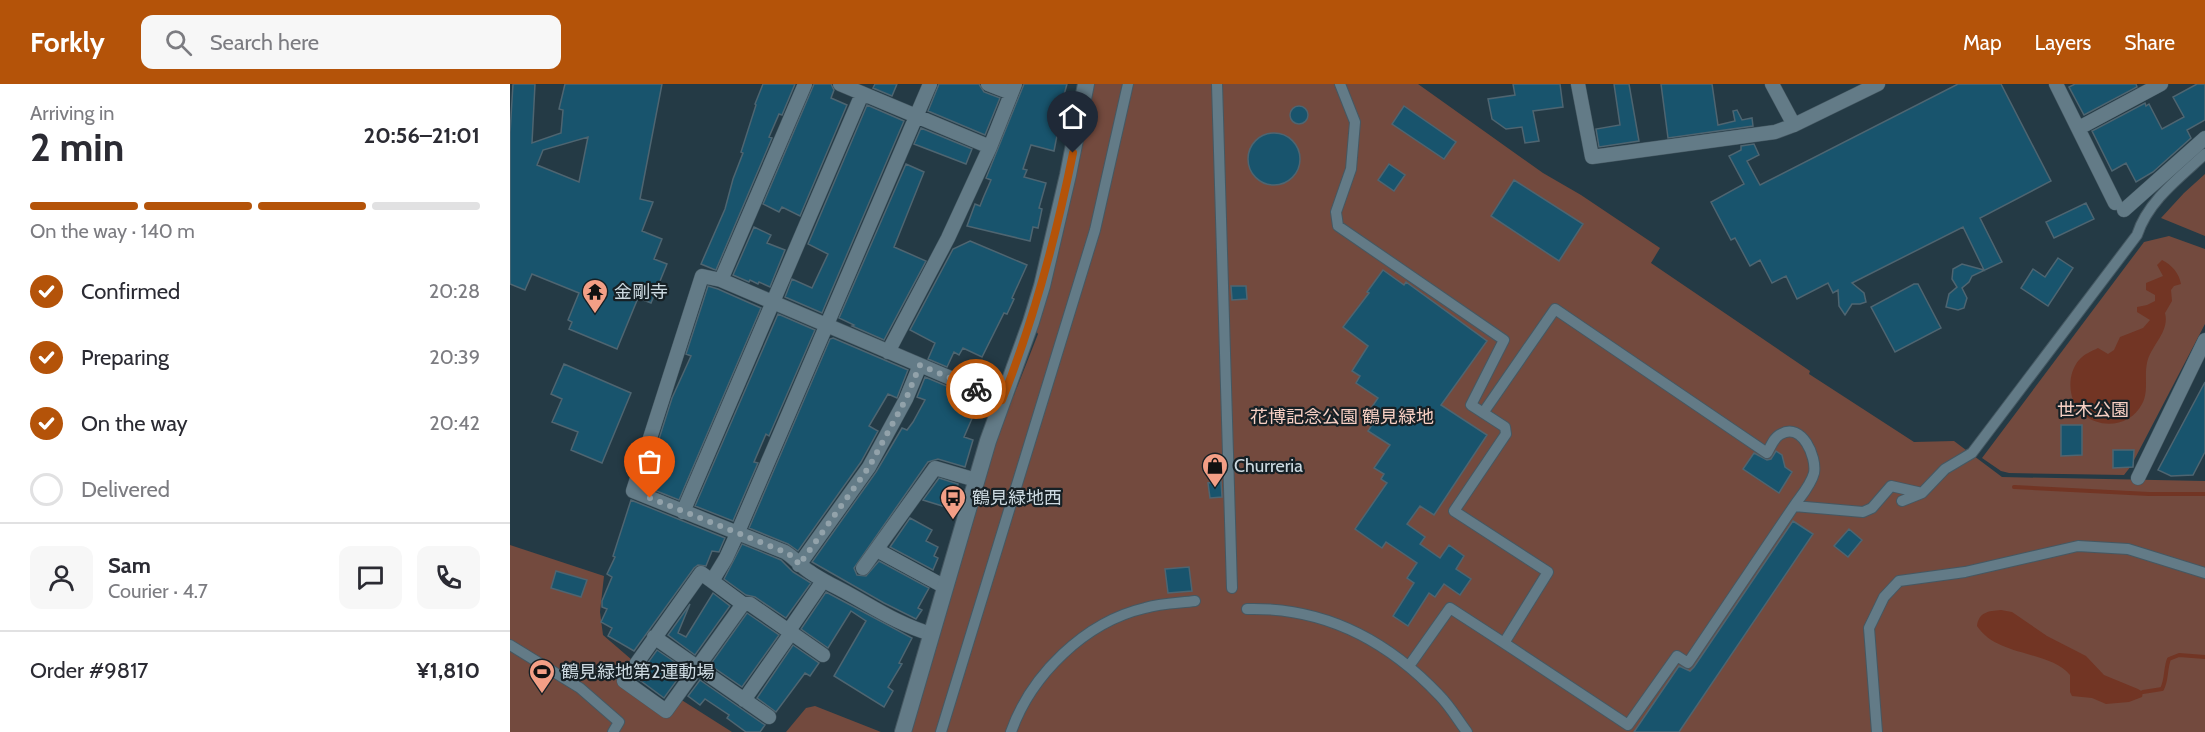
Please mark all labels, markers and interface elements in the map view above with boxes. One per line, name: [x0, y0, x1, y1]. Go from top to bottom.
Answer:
search box: [141, 15, 561, 69]
text: Forkly: [30, 25, 105, 59]
icon: search: [162, 26, 195, 59]
text: Search here: [210, 29, 319, 56]
text: Map: [1963, 30, 2002, 55]
text: Layers: [2035, 30, 2091, 55]
text: Share: [2124, 30, 2175, 55]
pin: [1047, 91, 1098, 153]
icon: home: [1056, 100, 1089, 133]
text: Arriving in: [30, 101, 114, 125]
text: 20:56–21:01: [364, 122, 480, 149]
text: 2 min: [30, 123, 124, 171]
text: On the way · 140 m: [30, 219, 195, 243]
icon: check: [30, 275, 63, 308]
temple icon: 金剛寺: [580, 277, 610, 315]
text: Confirmed: [81, 278, 180, 305]
text: 20:28: [429, 279, 480, 303]
place label: 金剛寺: [614, 281, 668, 303]
icon: check: [30, 341, 63, 374]
text: Preparing: [81, 344, 169, 371]
text: 20:39: [429, 345, 480, 369]
courier: [946, 359, 1006, 419]
icon: bike: [960, 373, 993, 406]
park label: 世木公園: [2057, 399, 2129, 421]
park label: 花博記念公園 鶴見緑地: [1250, 406, 1434, 428]
icon: check: [30, 407, 63, 440]
text: On the way: [81, 410, 188, 437]
text: 20:42: [429, 411, 480, 435]
pin: [624, 436, 675, 498]
icon: bag: [633, 445, 666, 478]
shop icon: Churreria: [1200, 451, 1230, 489]
place label: Churreria: [1234, 455, 1303, 477]
text: Delivered: [81, 476, 170, 503]
bus stop icon: 鶴見緑地西: [938, 483, 968, 521]
place label: 鶴見緑地西: [972, 487, 1062, 509]
button: person: [30, 546, 93, 609]
button: chat: [339, 546, 402, 609]
button: phone: [417, 546, 480, 609]
text: Sam: [108, 552, 151, 579]
text: Courier · 4.7: [108, 579, 208, 603]
text: Order #9817: [30, 657, 148, 684]
text: ¥1,810: [417, 657, 480, 684]
sports icon: 鶴見緑地第2運動場: [527, 657, 557, 695]
place label: 鶴見緑地第2運動場: [561, 661, 714, 683]

